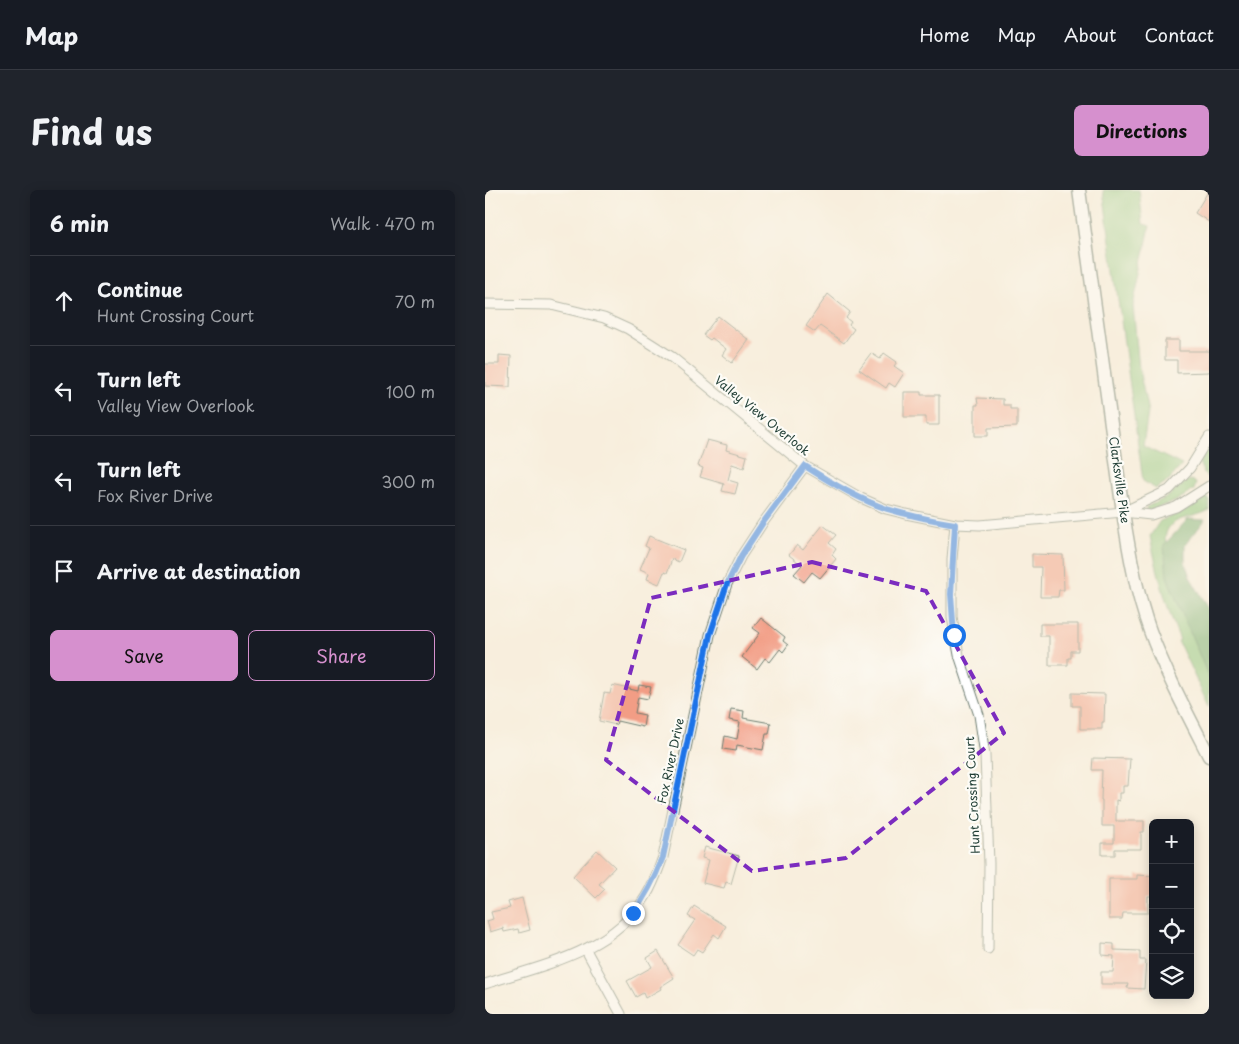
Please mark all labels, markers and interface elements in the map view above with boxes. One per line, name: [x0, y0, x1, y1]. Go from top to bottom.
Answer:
text: Map: [25, 17, 78, 53]
text: Home: [919, 21, 969, 48]
text: Map: [997, 21, 1036, 48]
text: About: [1064, 21, 1116, 48]
text: Contact: [1144, 21, 1214, 48]
text: Find us: [30, 104, 152, 157]
button: Directions: [1074, 105, 1209, 156]
text: 6 min: [50, 207, 109, 239]
text: Walk · 470 m: [330, 211, 435, 235]
text: Continue: [97, 275, 183, 303]
icon: ahead: [50, 287, 78, 315]
text: 70 m: [395, 289, 435, 313]
text: Hunt Crossing Court: [97, 303, 254, 327]
text: Turn left: [97, 365, 181, 393]
street label: Valley View Overlook: [711, 371, 814, 460]
icon: left: [50, 377, 78, 405]
text: 100 m: [386, 379, 435, 403]
text: Valley View Overlook: [97, 393, 255, 417]
street label: Clarksville Pike: [1105, 435, 1135, 524]
text: Turn left: [97, 455, 181, 483]
icon: left: [50, 467, 78, 495]
text: 300 m: [381, 469, 435, 493]
text: Fox River Drive: [97, 483, 213, 507]
icon: arrive: [50, 557, 78, 585]
text: Arrive at destination: [97, 557, 301, 585]
route start: [943, 624, 966, 647]
button: Save: [50, 630, 238, 681]
button: Share: [248, 630, 435, 681]
street label: Fox River Drive: [652, 716, 688, 805]
street label: Hunt Crossing Court: [960, 736, 984, 854]
map controls: [1149, 819, 1194, 999]
button: +: [1149, 819, 1194, 864]
button: −: [1149, 864, 1194, 909]
route end: [622, 902, 645, 925]
button: locate: [1149, 909, 1194, 954]
button: layers: [1149, 954, 1194, 999]

